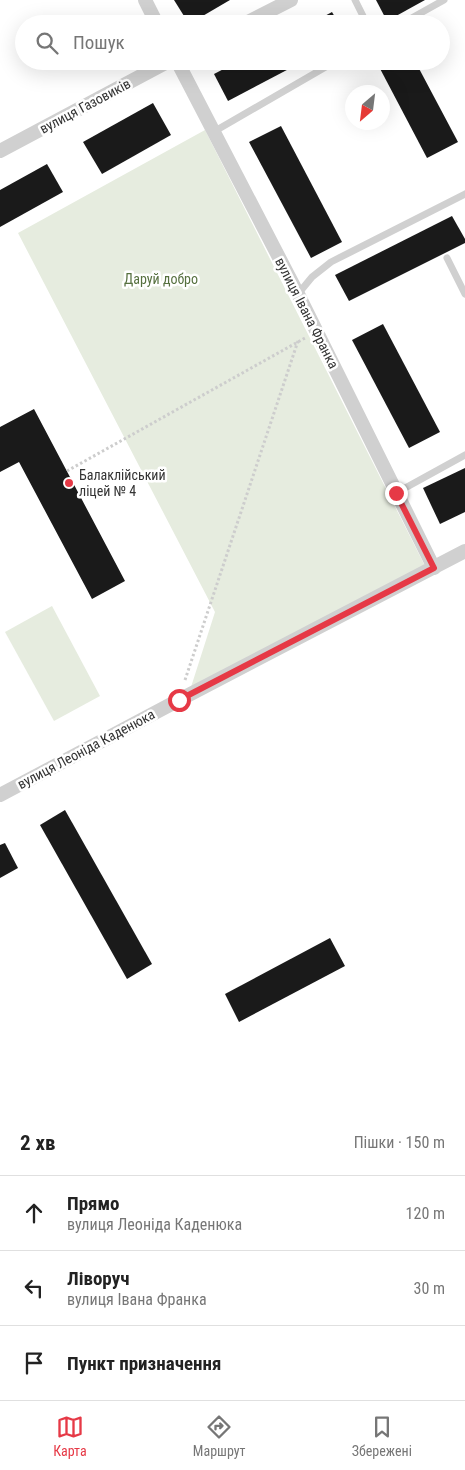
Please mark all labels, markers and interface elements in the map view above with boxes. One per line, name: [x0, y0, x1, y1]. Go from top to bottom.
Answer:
search box: [15, 15, 450, 70]
icon: search: [33, 29, 61, 57]
text: Пошук: [73, 31, 125, 54]
street label: вулиця Газовиків: [37, 75, 133, 137]
north arrow: [345, 85, 390, 130]
street label: вулиця Івана Франка: [272, 255, 342, 371]
park label: Даруй добро: [124, 271, 198, 287]
place label: Балаклійський ліцей № 4: [79, 467, 166, 499]
marker: Балаклійський ліцей № 4: [63, 477, 75, 489]
route end: [385, 482, 408, 505]
route start: [168, 689, 191, 712]
street label: вулиця Леоніда Каденюка: [15, 706, 157, 792]
text: 2 хв: [20, 1131, 55, 1155]
text: Пішки · 150 m: [354, 1133, 445, 1152]
text: Прямо: [67, 1192, 120, 1215]
icon: ahead: [20, 1199, 48, 1227]
text: 120 m: [406, 1204, 445, 1223]
text: вулиця Леоніда Каденюка: [67, 1215, 242, 1234]
text: Ліворуч: [67, 1267, 129, 1290]
icon: left: [20, 1274, 48, 1302]
text: 30 m: [413, 1279, 445, 1298]
text: вулиця Івана Франка: [67, 1290, 207, 1309]
icon: arrive: [20, 1349, 48, 1377]
text: Пункт призначення: [67, 1352, 221, 1375]
tab: Карта: [53, 1413, 87, 1459]
tab: Маршрут: [193, 1413, 246, 1459]
tab: Збережені: [352, 1413, 412, 1459]

